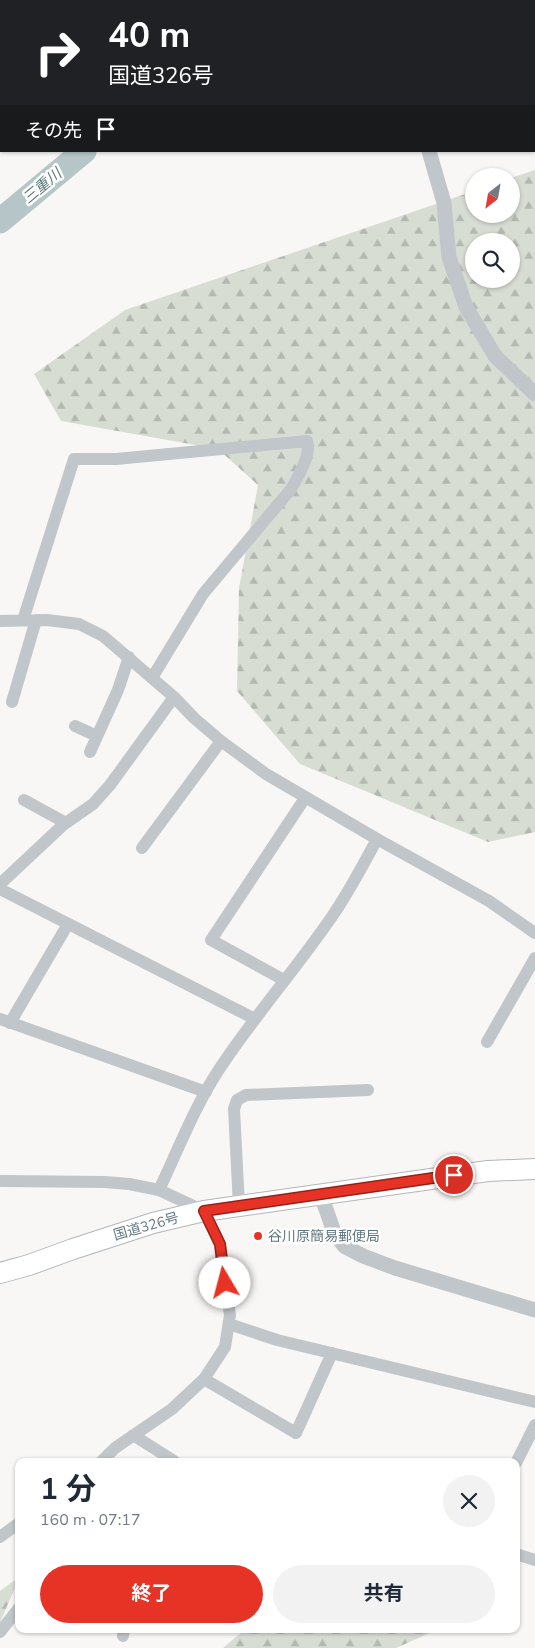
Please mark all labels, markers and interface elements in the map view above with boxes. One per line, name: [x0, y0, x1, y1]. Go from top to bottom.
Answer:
text: 40 m: [108, 12, 190, 59]
icon: right: [25, 20, 90, 85]
text: 国道326号: [108, 61, 214, 91]
icon: arrive: [92, 115, 120, 143]
text: その先: [25, 118, 82, 144]
water label: 三重川: [18, 163, 67, 208]
north arrow: [465, 168, 520, 222]
map controls: [465, 168, 520, 288]
button: search: [465, 233, 520, 288]
pin: [433, 1154, 475, 1196]
icon: arrive: [440, 1161, 468, 1189]
street label: 国道326号: [111, 1208, 181, 1245]
place label: 谷川原簡易郵便局: [268, 1227, 380, 1246]
marker: 谷川原簡易郵便局: [252, 1230, 264, 1242]
position arrow: [198, 1256, 250, 1308]
text: 1 分: [40, 1469, 96, 1510]
button: close: [443, 1475, 495, 1527]
text: 160 m · 07:17: [40, 1509, 141, 1531]
button: 終了: [40, 1565, 263, 1623]
button: 共有: [273, 1565, 495, 1623]

